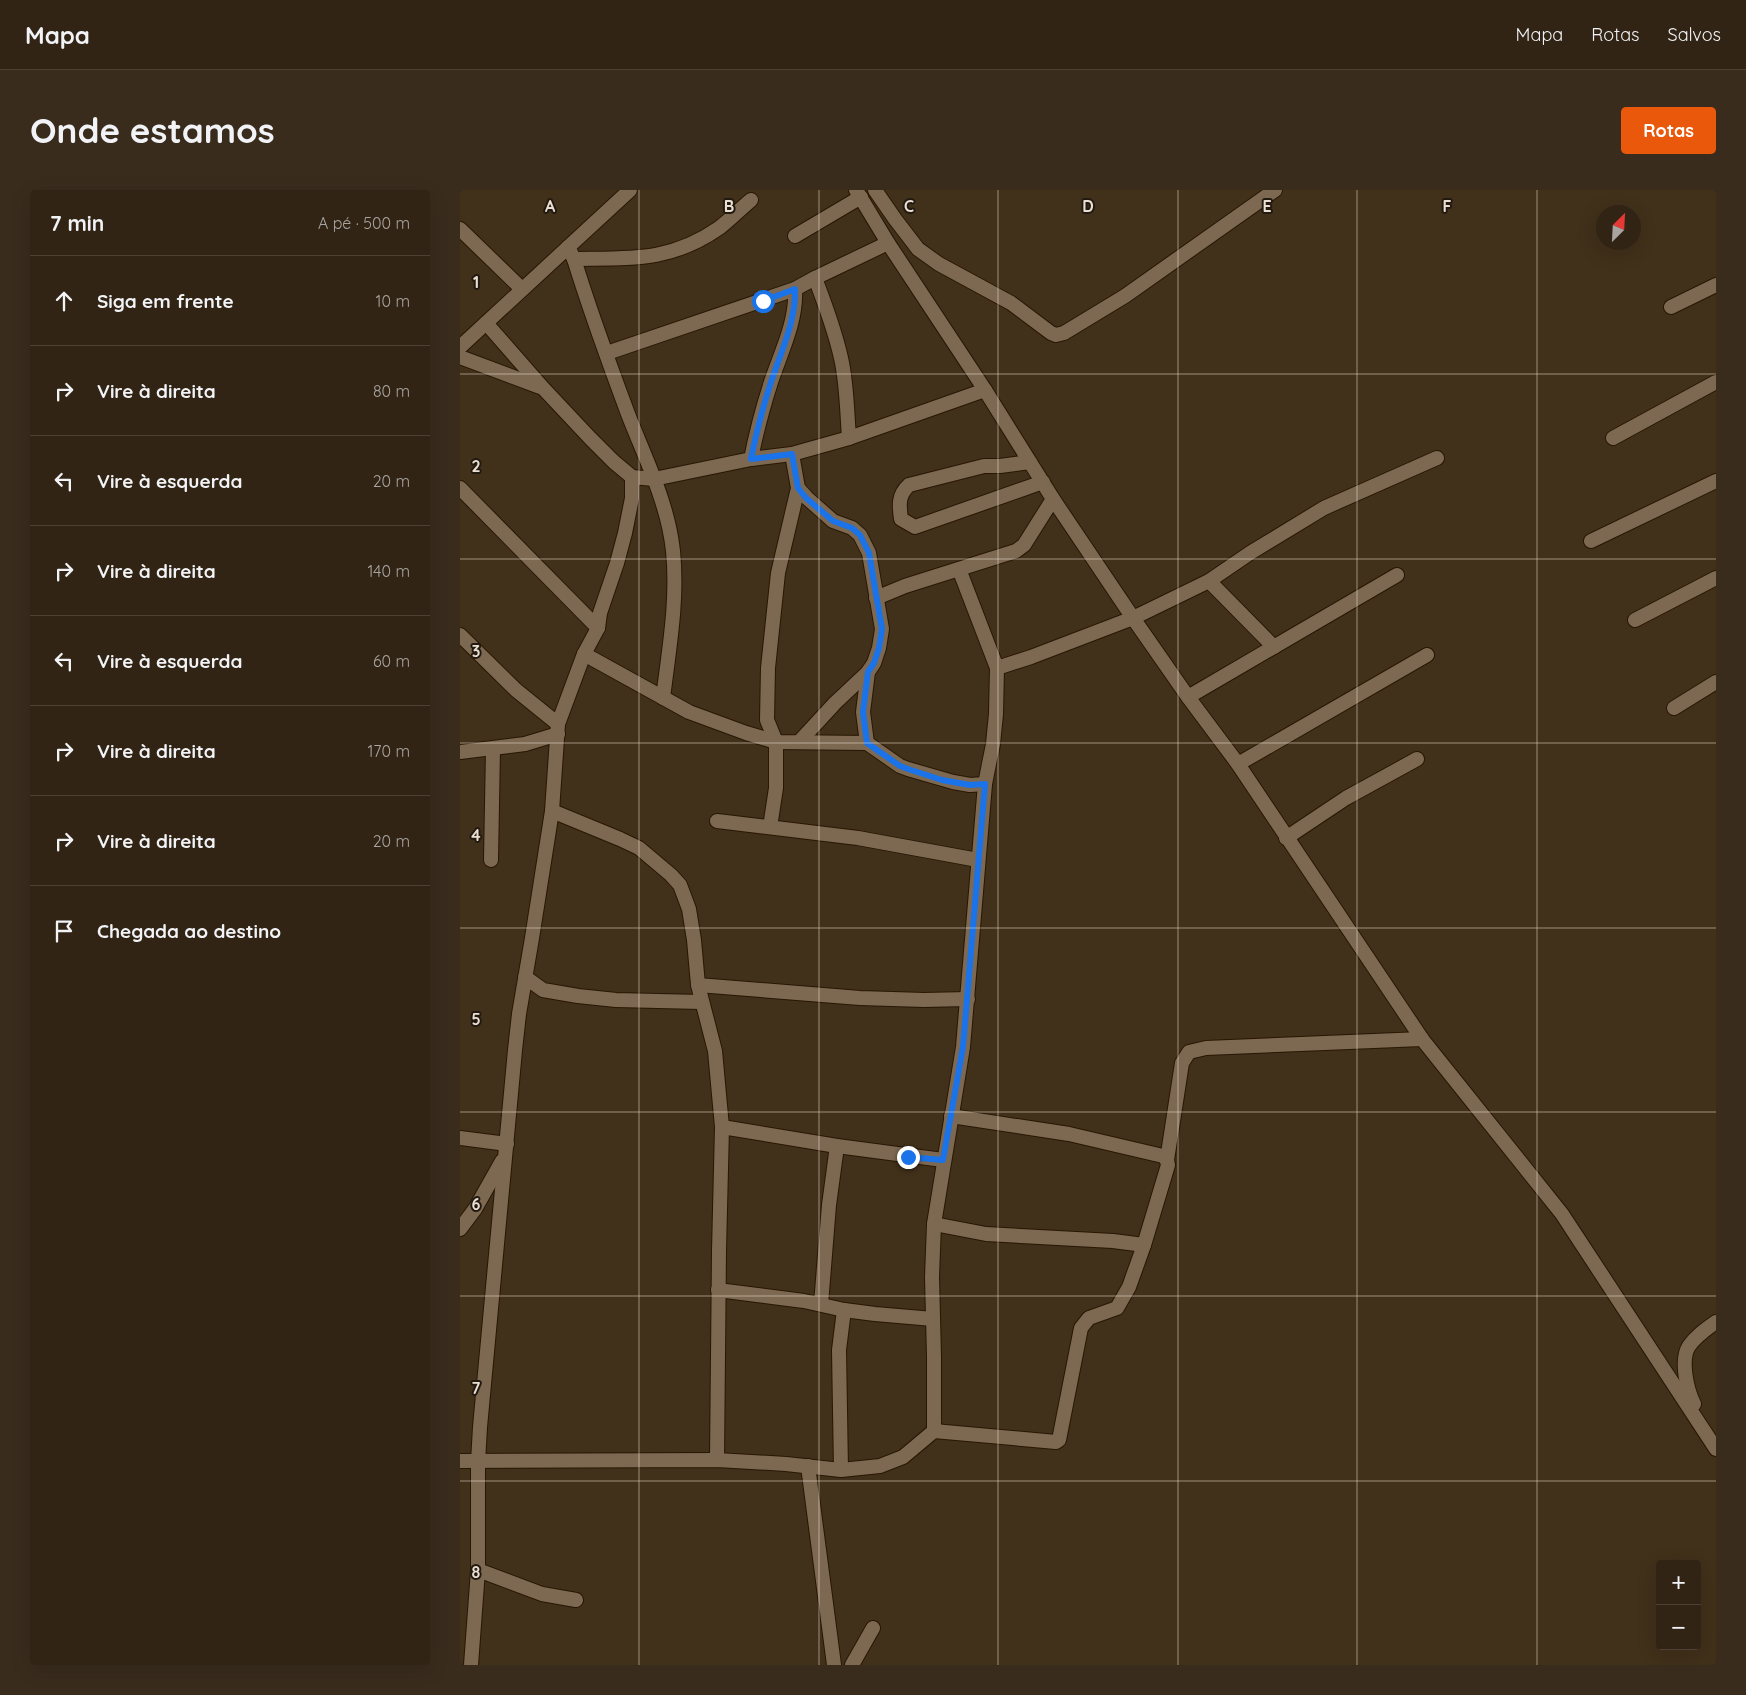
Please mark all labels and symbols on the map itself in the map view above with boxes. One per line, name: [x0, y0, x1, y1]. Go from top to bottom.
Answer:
text: A: [545, 196, 556, 216]
text: B: [724, 196, 734, 216]
text: C: [904, 196, 914, 216]
text: D: [1082, 196, 1094, 216]
text: E: [1262, 196, 1272, 216]
text: F: [1443, 196, 1452, 216]
north arrow: [1596, 205, 1641, 250]
text: 1: [473, 272, 479, 292]
route start: [752, 290, 775, 313]
text: 2: [471, 456, 481, 476]
text: 3: [472, 641, 480, 661]
text: 4: [471, 825, 481, 845]
text: 5: [471, 1009, 481, 1029]
route end: [897, 1146, 920, 1169]
text: 6: [472, 1194, 481, 1214]
text: 7: [472, 1378, 481, 1398]
text: 8: [472, 1562, 481, 1582]

